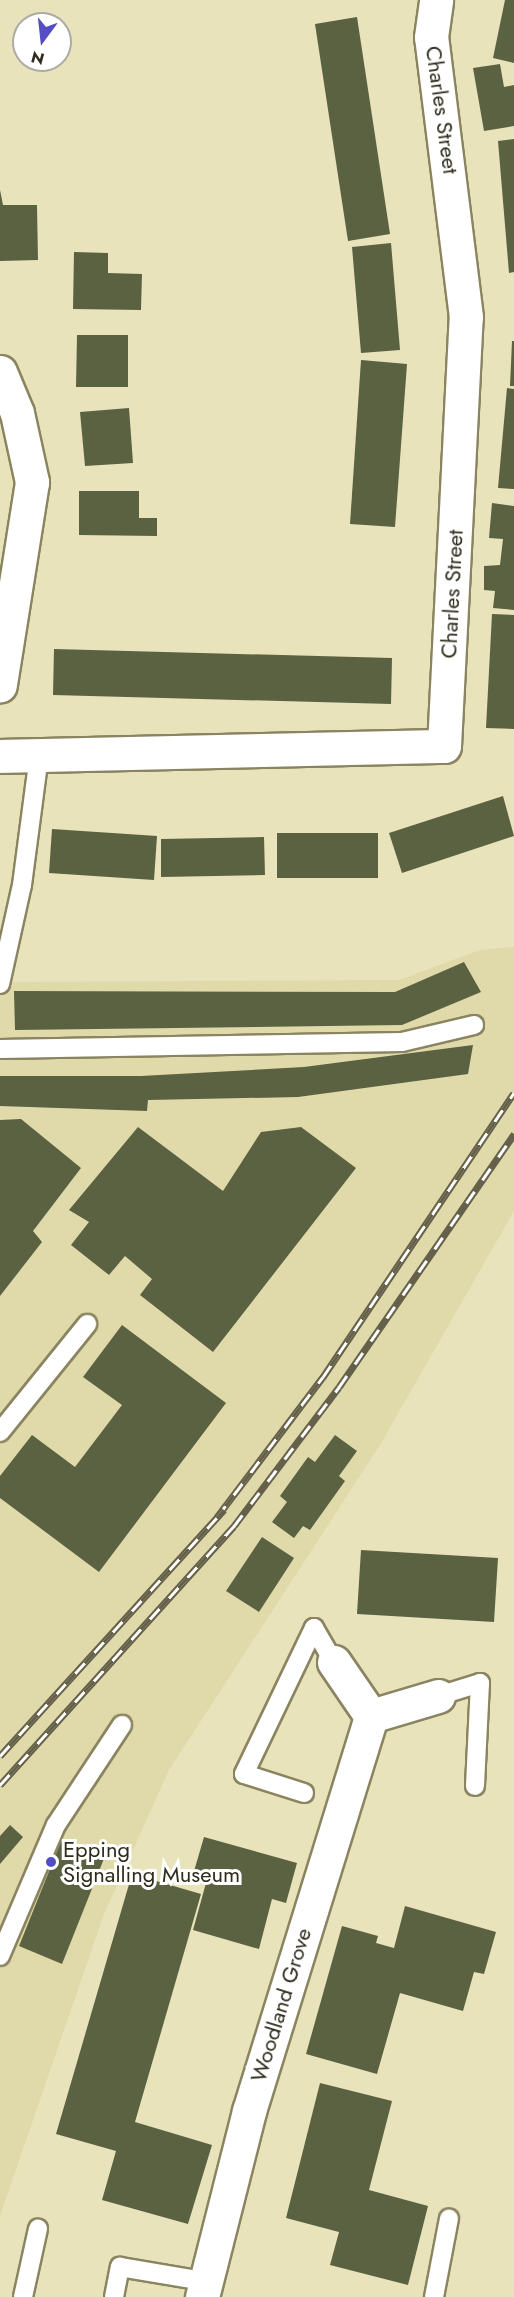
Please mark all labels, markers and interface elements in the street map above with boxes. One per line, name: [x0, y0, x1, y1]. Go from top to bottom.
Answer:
north arrow: [12, 12, 72, 72]
street label: Charles Street: [420, 44, 464, 176]
text: N: [29, 45, 47, 71]
street label: Charles Street: [435, 529, 469, 659]
place label: Epping Signalling Museum: [63, 1836, 240, 1888]
marker: Epping Signalling Museum: [44, 1855, 58, 1869]
street label: Woodland Grove: [245, 1925, 317, 2085]

